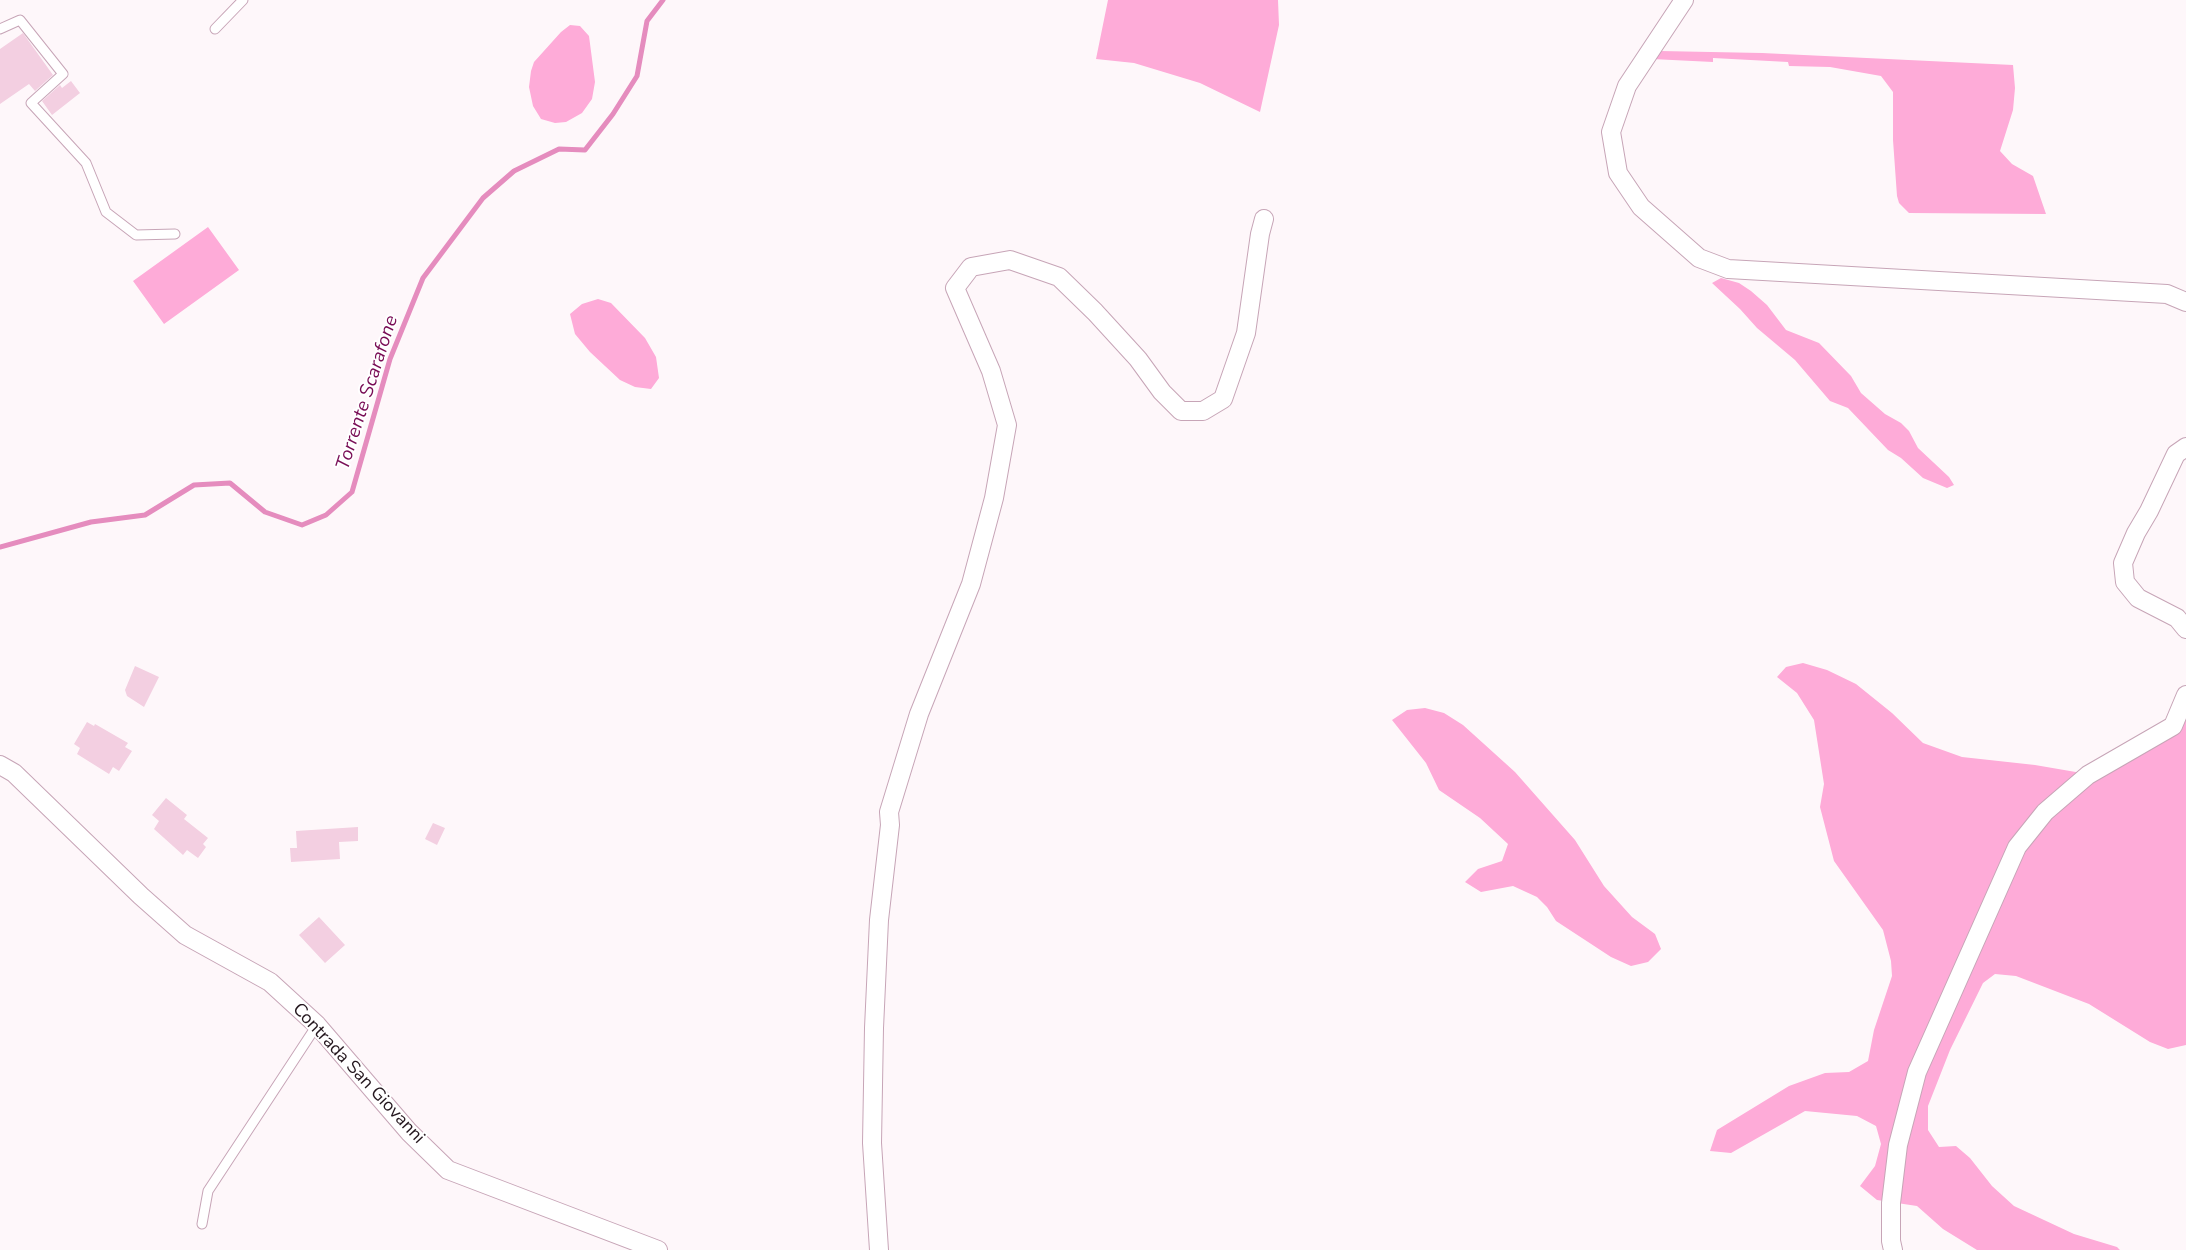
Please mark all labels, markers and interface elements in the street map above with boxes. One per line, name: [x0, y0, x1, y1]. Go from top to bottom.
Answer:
water label: Torrente Scarafone: [332, 313, 404, 473]
street label: Contrada San Giovanni: [287, 999, 429, 1149]

